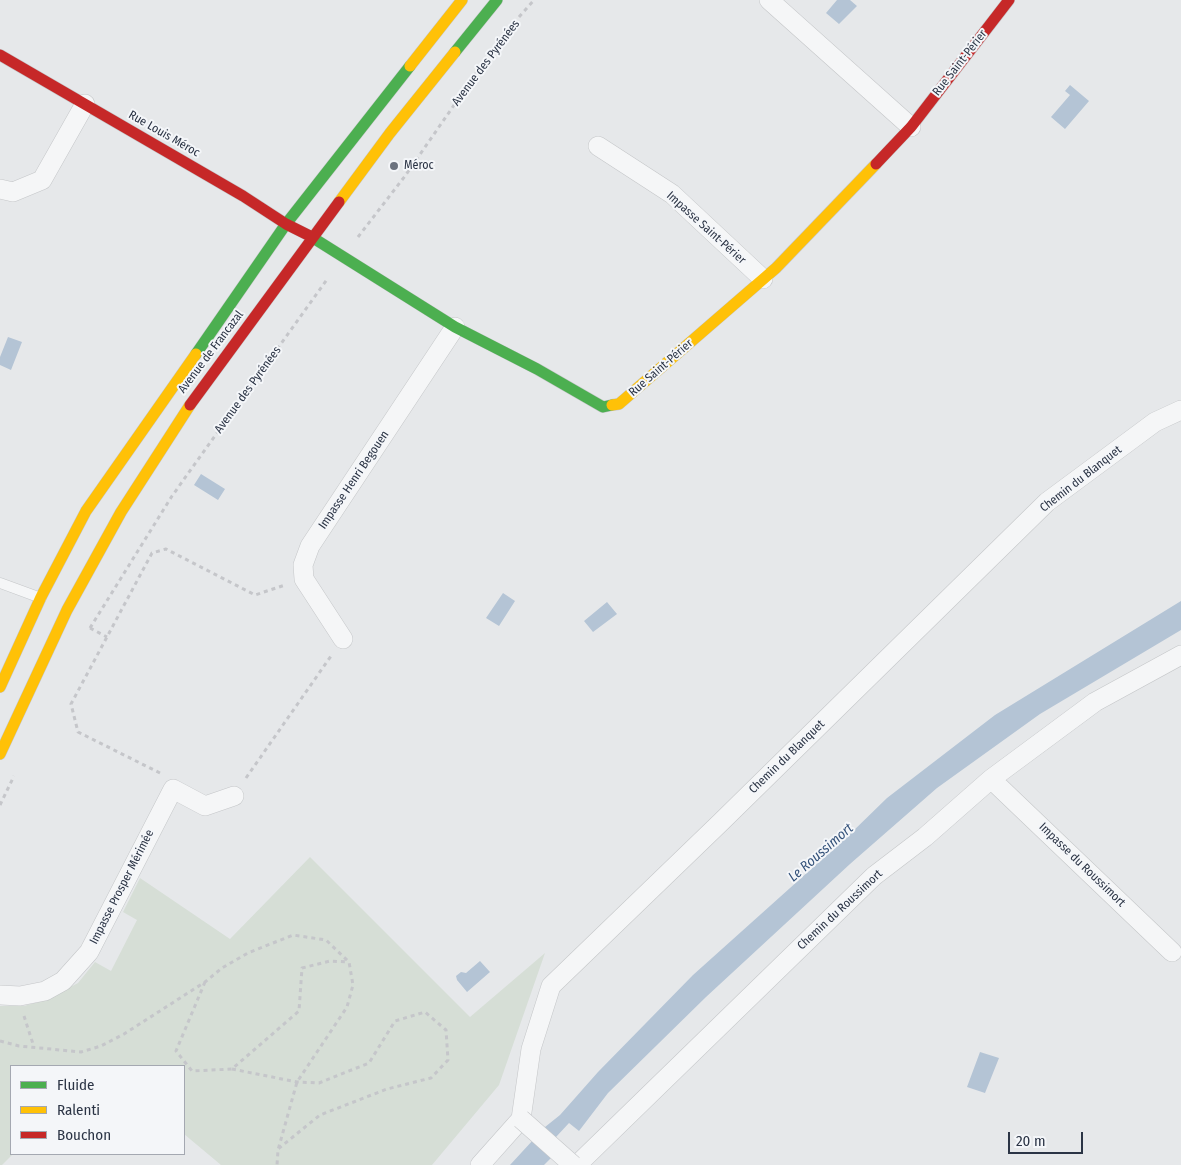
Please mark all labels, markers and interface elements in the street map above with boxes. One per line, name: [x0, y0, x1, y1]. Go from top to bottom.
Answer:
street label: Avenue des Pyrénées: [449, 17, 523, 109]
street label: Rue Saint-Périer: [930, 27, 990, 99]
street label: Rue Louis Méroc: [126, 108, 202, 160]
place label: Méroc: [404, 159, 434, 173]
marker: Méroc: [388, 160, 400, 172]
street label: Impasse Saint-Périer: [663, 189, 749, 267]
street label: Avenue de Francazal: [175, 308, 247, 396]
street label: Rue Saint-Périer: [626, 336, 696, 400]
street label: Avenue des Pyrénées: [212, 344, 284, 436]
street label: Impasse Henri Begouen: [316, 428, 392, 532]
street label: Chemin du Blanquet: [1037, 443, 1125, 515]
street label: Chemin du Blanquet: [746, 717, 828, 797]
water label: Le Roussimort: [785, 820, 857, 886]
street label: Impasse du Roussimort: [1036, 820, 1128, 910]
street label: Impasse Prosper Mérimée: [87, 827, 157, 947]
street label: Chemin du Roussimort: [795, 867, 885, 953]
legend: [10, 1065, 185, 1155]
text: Fluide: [57, 1076, 94, 1094]
text: Ralenti: [57, 1101, 100, 1119]
scale bar: [1011, 1122, 1086, 1154]
text: Bouchon: [57, 1126, 111, 1144]
text: 20 m: [1016, 1132, 1046, 1150]

